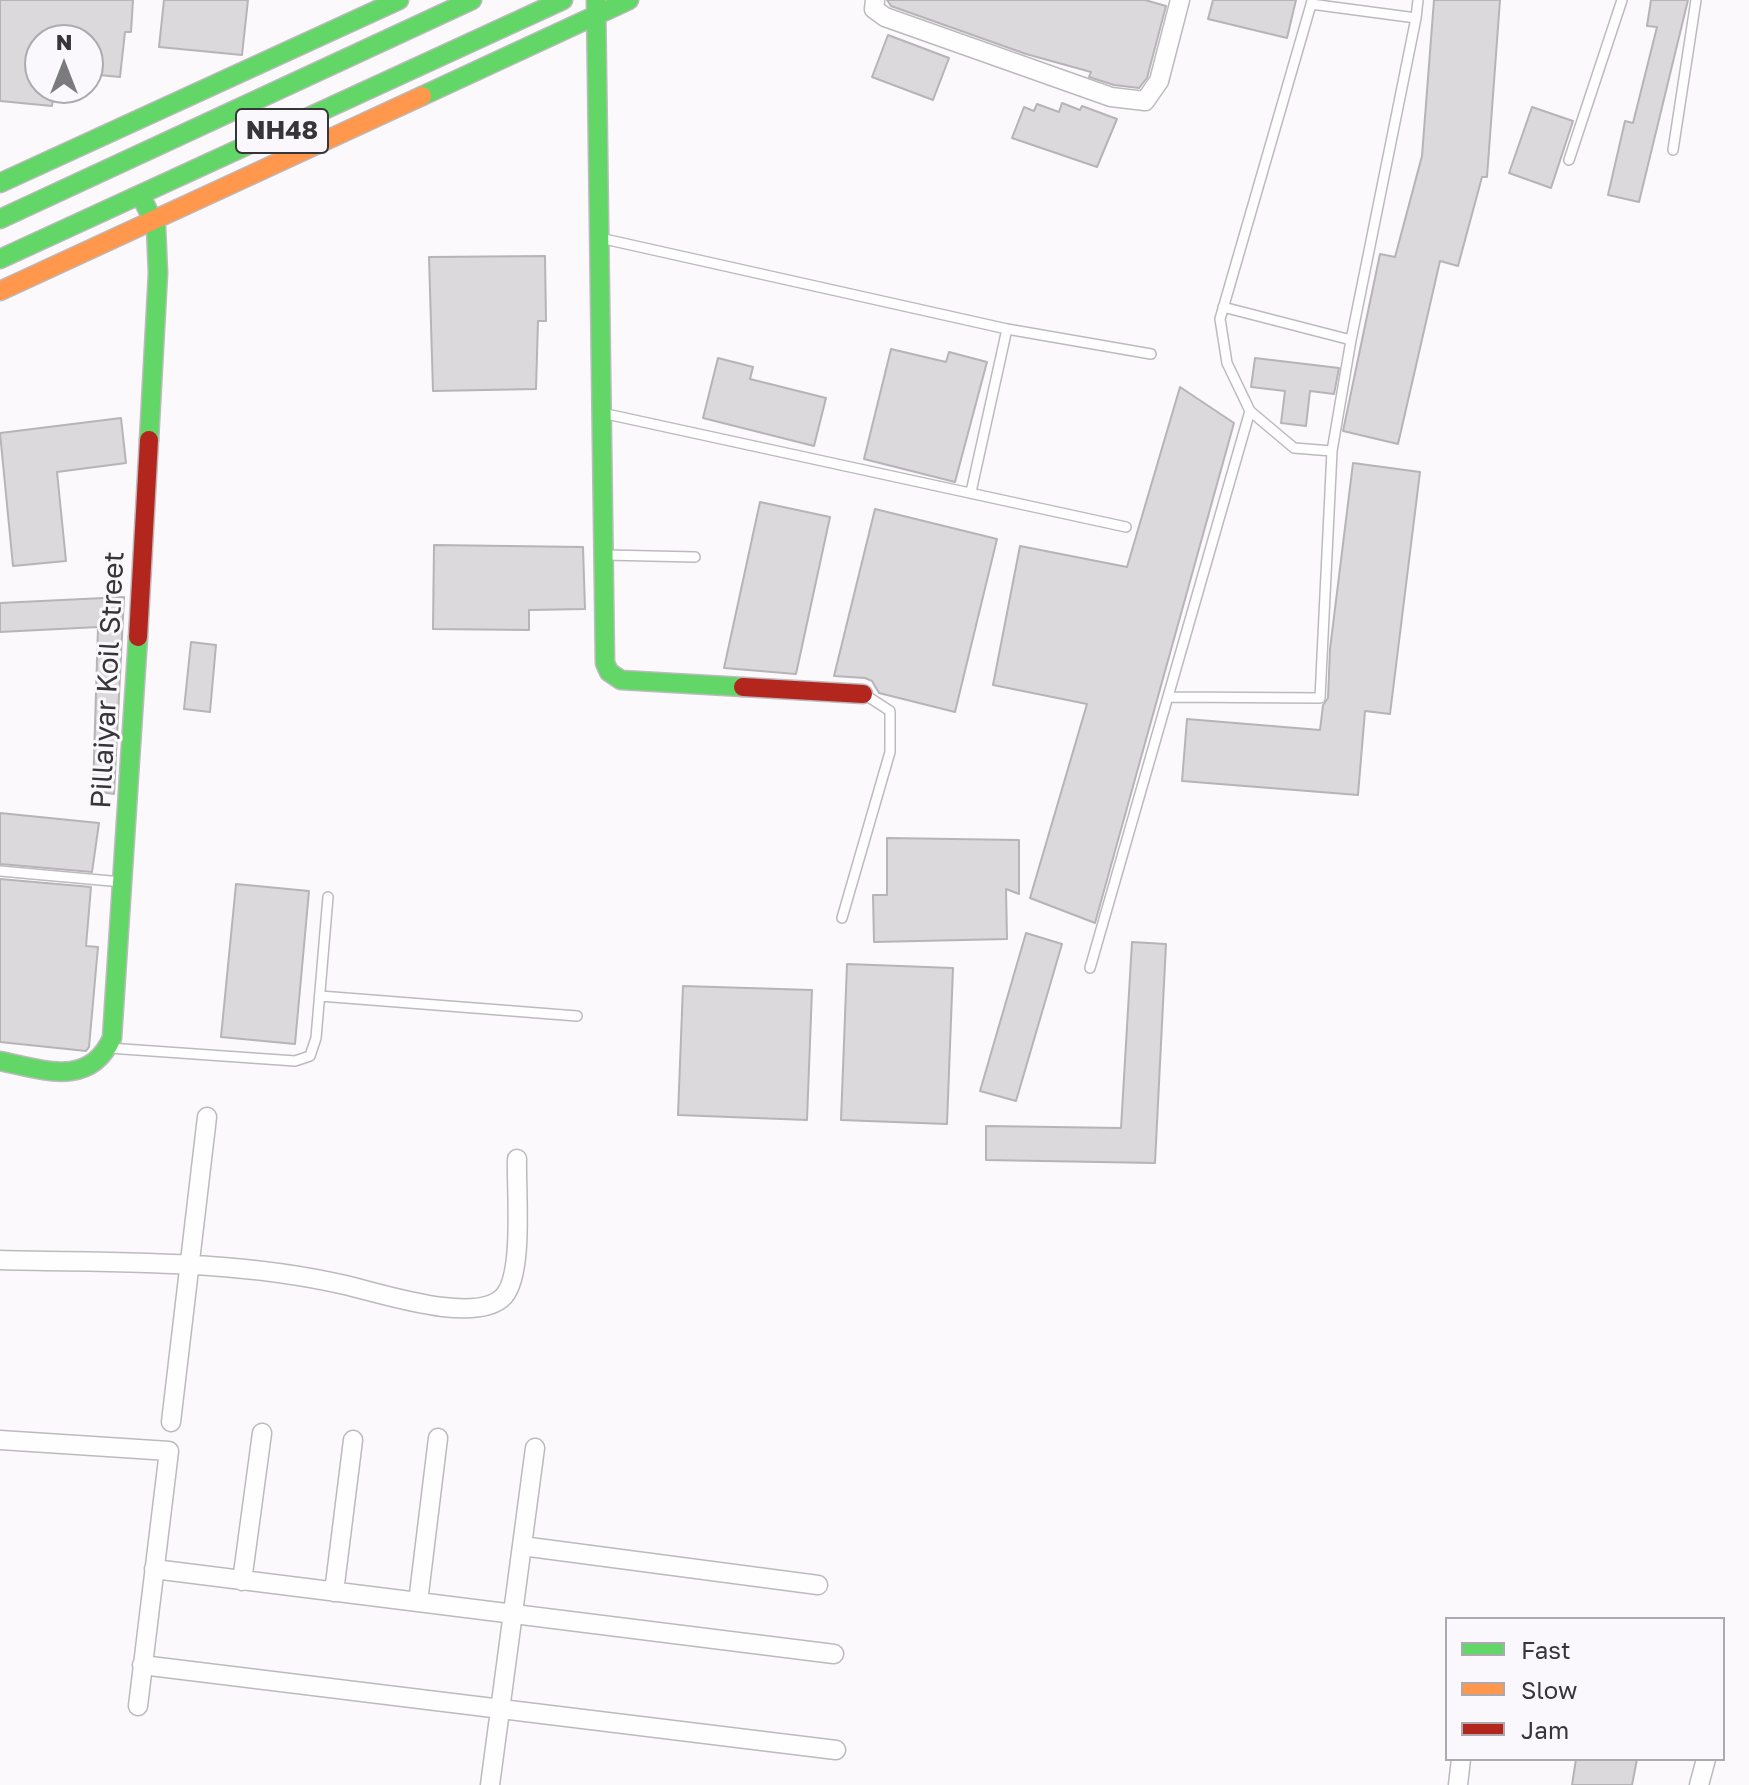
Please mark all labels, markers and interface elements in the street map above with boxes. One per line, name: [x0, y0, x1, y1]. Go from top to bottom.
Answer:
north arrow: [24, 24, 104, 104]
text: N: [56, 28, 72, 55]
road number: NH48: [236, 109, 328, 153]
street label: Pillaiyar Koil Street: [84, 551, 132, 809]
legend: [1445, 1617, 1725, 1761]
text: Fast: [1521, 1635, 1571, 1664]
text: Slow: [1521, 1675, 1577, 1704]
text: Jam: [1521, 1715, 1569, 1744]

